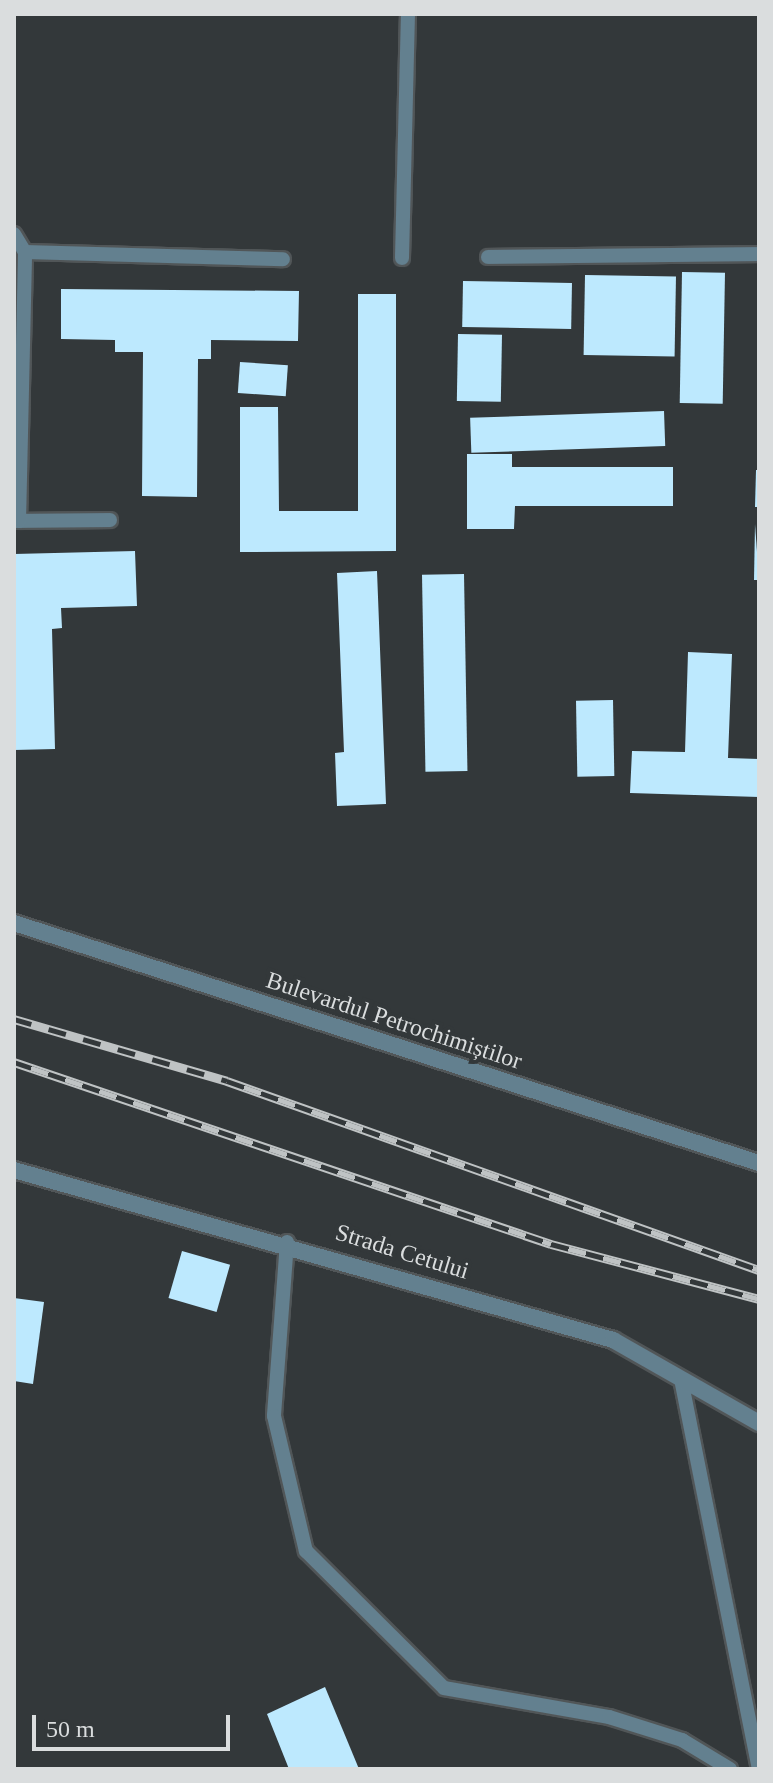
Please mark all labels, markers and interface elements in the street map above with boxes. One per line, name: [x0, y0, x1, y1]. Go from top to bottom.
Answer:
street label: Bulevardul Petrochimiștilor: [262, 966, 526, 1076]
street label: Strada Cetului: [332, 1218, 472, 1286]
scale bar: [36, 1699, 234, 1749]
text: 50 m: [46, 1716, 95, 1742]

